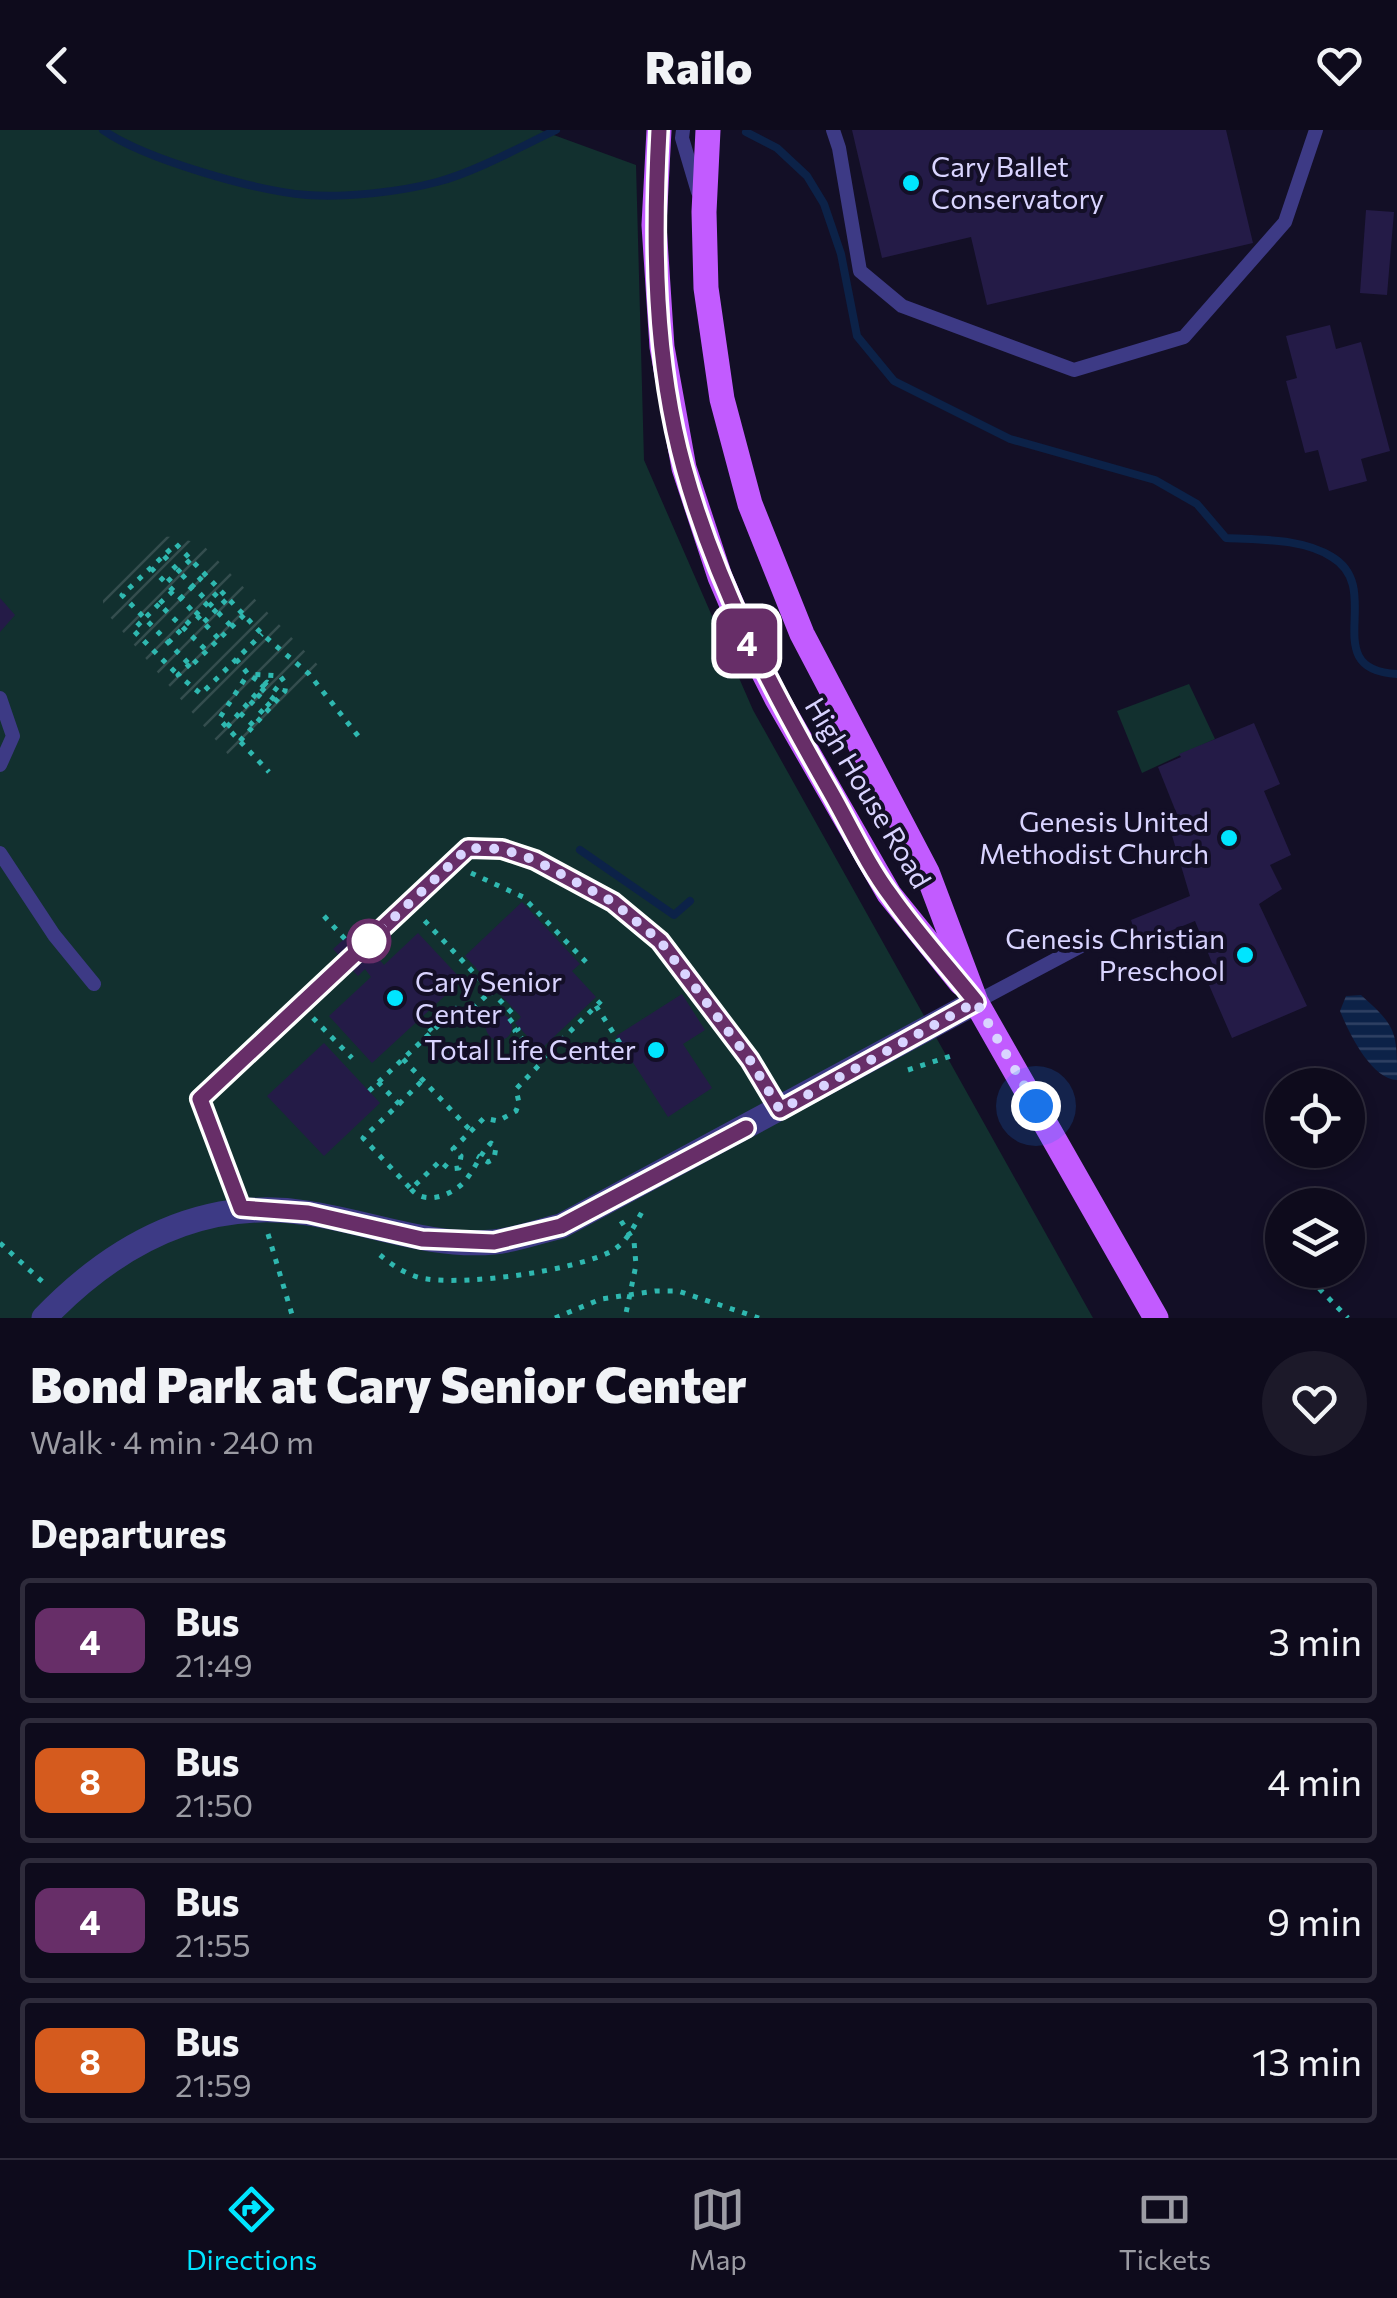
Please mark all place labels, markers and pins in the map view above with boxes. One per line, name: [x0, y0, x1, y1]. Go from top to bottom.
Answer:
place label: Cary Ballet Conservatory: [931, 149, 1104, 215]
marker: Cary Ballet Conservatory: [900, 172, 922, 194]
place label: Genesis United Methodist Church: [979, 804, 1209, 870]
marker: Genesis United Methodist Church: [1218, 827, 1240, 849]
unlabelled marker: [348, 920, 390, 962]
place label: Genesis Christian Preschool: [1005, 921, 1225, 987]
marker: Genesis Christian Preschool: [1234, 944, 1256, 966]
place label: Cary Senior Center: [415, 964, 562, 1030]
marker: Cary Senior Center: [384, 987, 406, 1009]
place label: Total Life Center: [424, 1032, 636, 1066]
marker: Total Life Center: [645, 1039, 667, 1061]

